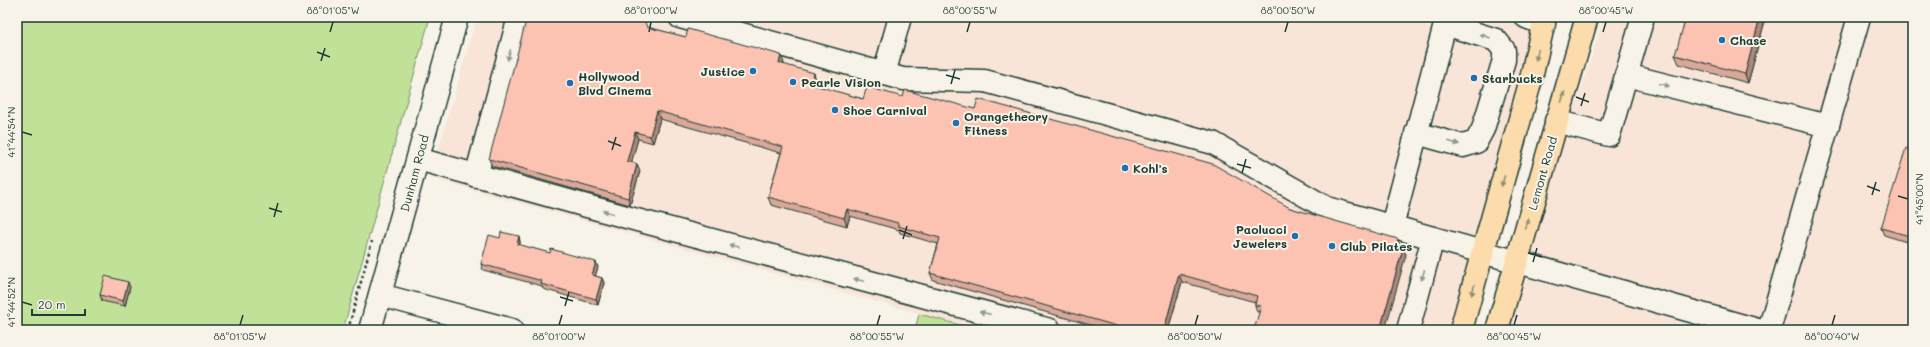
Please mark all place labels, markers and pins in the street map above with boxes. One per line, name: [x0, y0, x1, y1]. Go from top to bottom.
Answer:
place label: Chase: [1730, 32, 1766, 48]
marker: Chase: [1717, 35, 1727, 45]
place label: Justice: [700, 63, 745, 79]
marker: Justice: [748, 66, 758, 76]
place label: Hollywood Blvd Cinema: [578, 68, 652, 98]
place label: Starbucks: [1482, 70, 1543, 86]
marker: Starbucks: [1469, 73, 1479, 83]
place label: Pearle Vision: [801, 74, 881, 90]
marker: Pearle Vision: [788, 77, 798, 87]
marker: Hollywood Blvd Cinema: [565, 78, 575, 88]
place label: Shoe Carnival: [843, 102, 927, 118]
marker: Shoe Carnival: [830, 105, 840, 115]
place label: Orangetheory Fitness: [964, 108, 1049, 138]
marker: Orangetheory Fitness: [951, 118, 961, 128]
place label: Kohl's: [1133, 160, 1168, 176]
marker: Kohl's: [1120, 163, 1130, 173]
place label: Paolucci Jewelers: [1233, 221, 1287, 251]
marker: Paolucci Jewelers: [1290, 231, 1300, 241]
place label: Club Pilates: [1340, 238, 1412, 254]
marker: Club Pilates: [1327, 241, 1337, 251]

